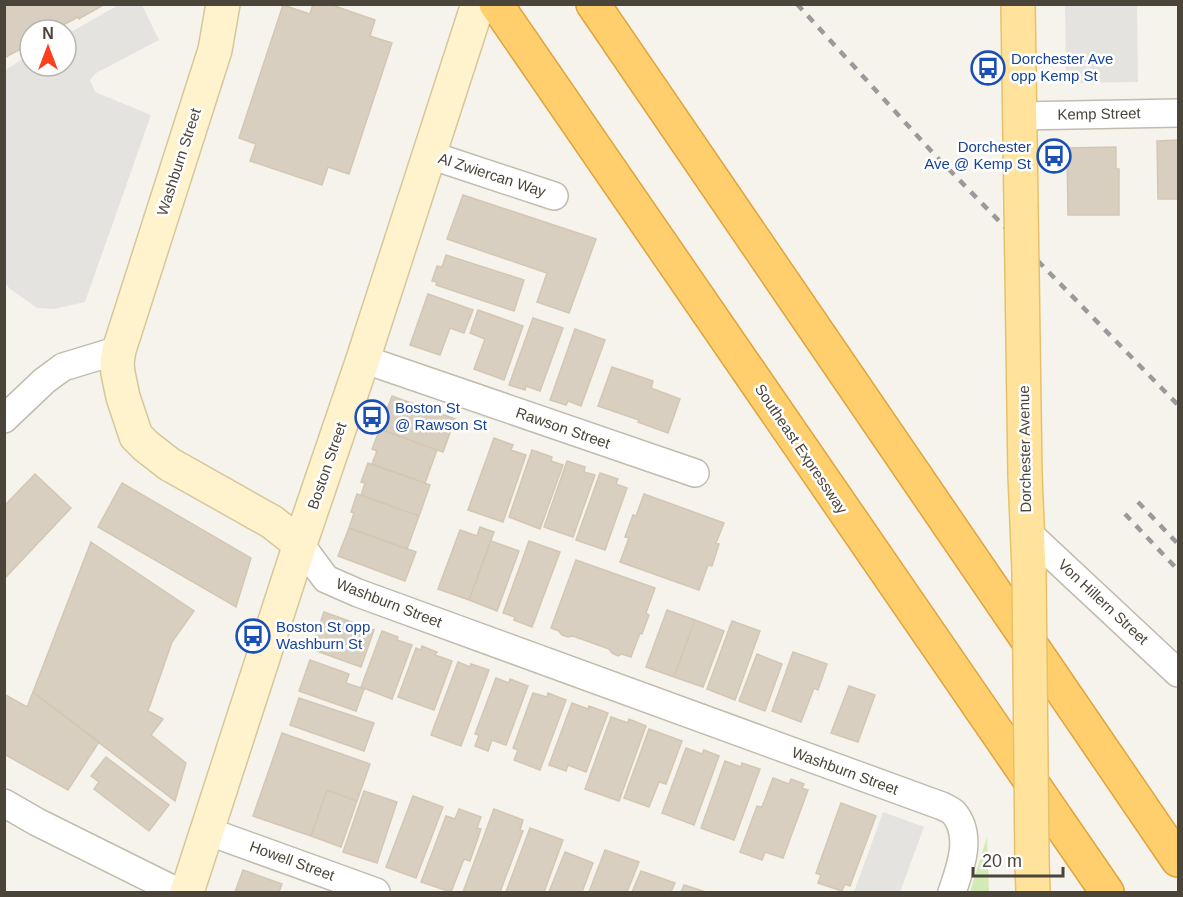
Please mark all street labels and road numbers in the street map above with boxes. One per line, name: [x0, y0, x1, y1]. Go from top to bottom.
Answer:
street label: Kemp Street: [1057, 104, 1142, 123]
street label: Washburn Street: [153, 105, 204, 218]
street label: Al Zwiercan Way: [436, 149, 548, 200]
street label: Southeast Expressway: [752, 381, 851, 517]
street label: Dorchester Avenue: [1015, 385, 1034, 513]
street label: Rawson Street: [514, 403, 613, 452]
street label: Boston Street: [304, 419, 350, 512]
street label: Von Hillern Street: [1055, 556, 1152, 648]
street label: Washburn Street: [334, 575, 445, 631]
street label: Washburn Street: [790, 743, 901, 798]
street label: Howell Street: [247, 837, 338, 884]

